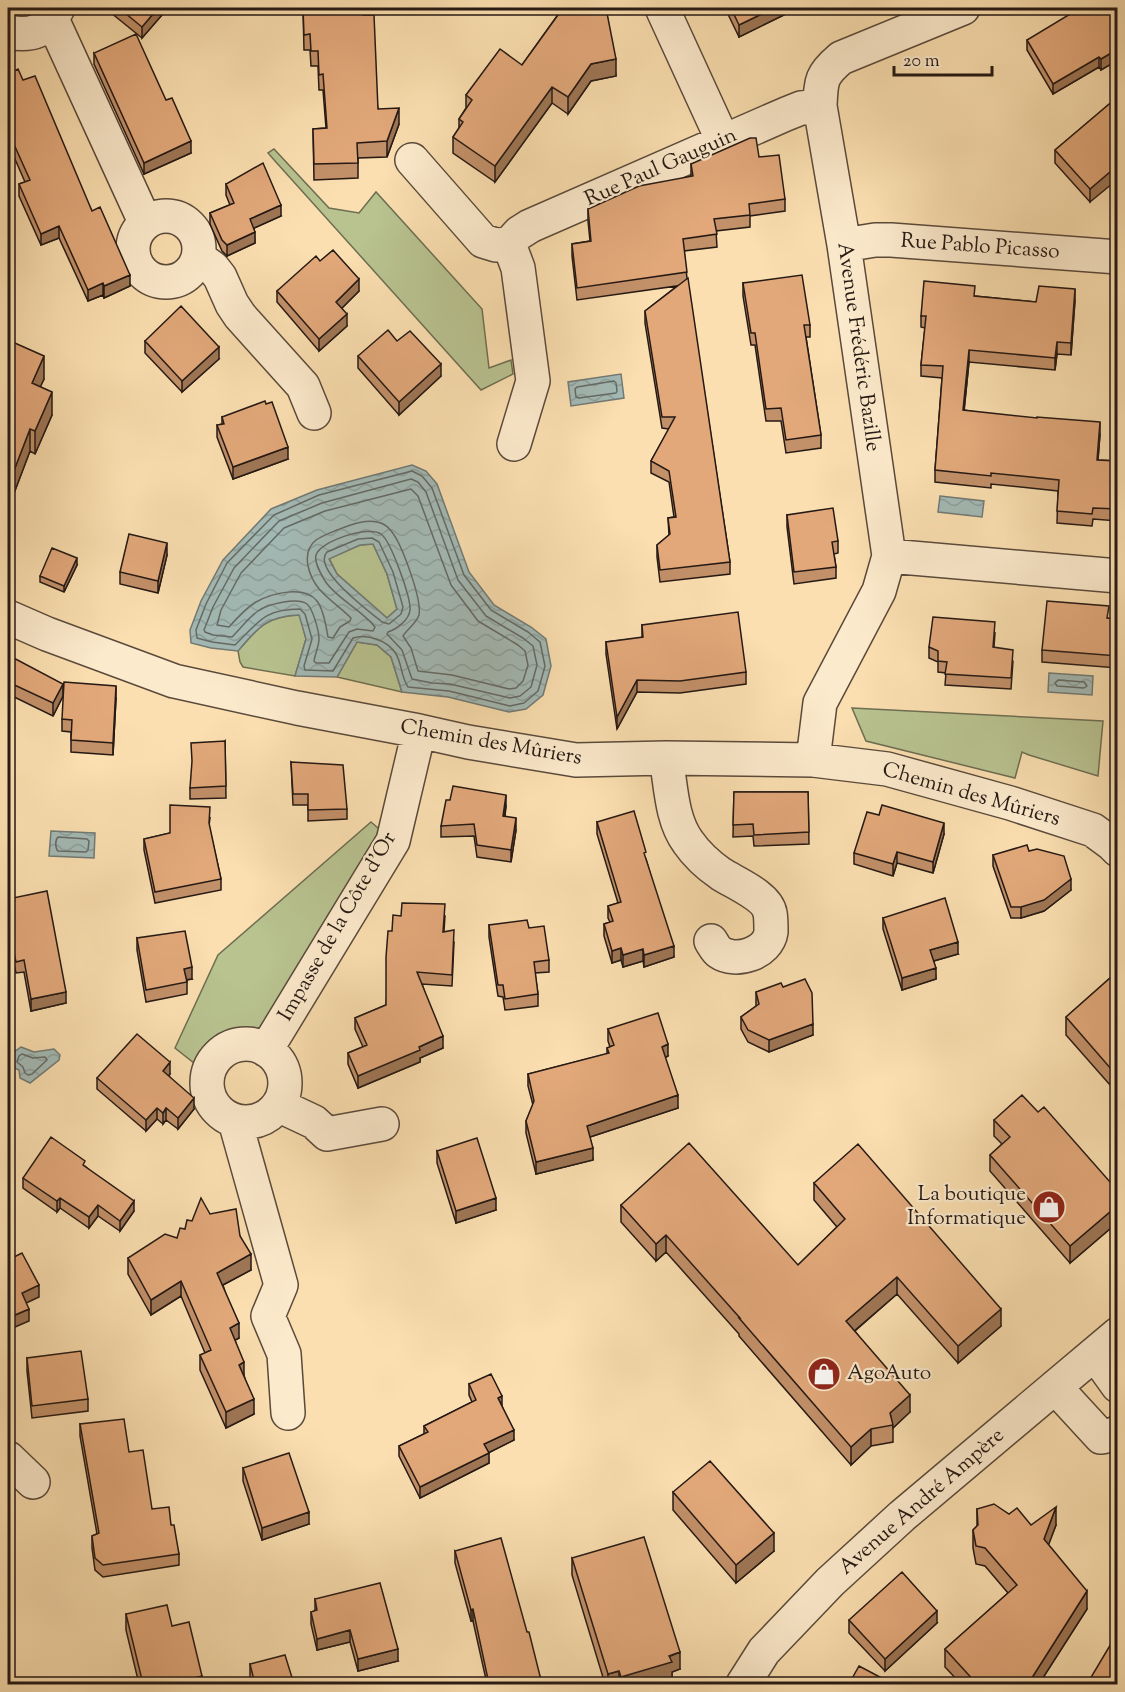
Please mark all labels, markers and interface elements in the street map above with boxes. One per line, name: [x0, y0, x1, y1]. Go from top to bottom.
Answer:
scale bar: [894, 39, 992, 77]
text: 20 m: [903, 49, 940, 75]
street label: Rue Paul Gauguin: [580, 121, 742, 215]
street label: Rue Pablo Picasso: [899, 226, 1061, 268]
street label: Avenue Frédéric Bazille: [828, 241, 888, 453]
street label: Chemin des Mûriers: [398, 712, 584, 774]
street label: Chemin des Mûriers: [878, 755, 1064, 835]
street label: Impasse de la Côte d'Or: [271, 827, 405, 1027]
place label: La boutique Informatique: [907, 1180, 1026, 1234]
shop icon: La boutique Informatique: [1031, 1189, 1067, 1225]
shop icon: AgoAuto: [806, 1356, 842, 1392]
place label: AgoAuto: [847, 1359, 931, 1389]
street label: Avenue André Ampère: [833, 1421, 1011, 1583]

